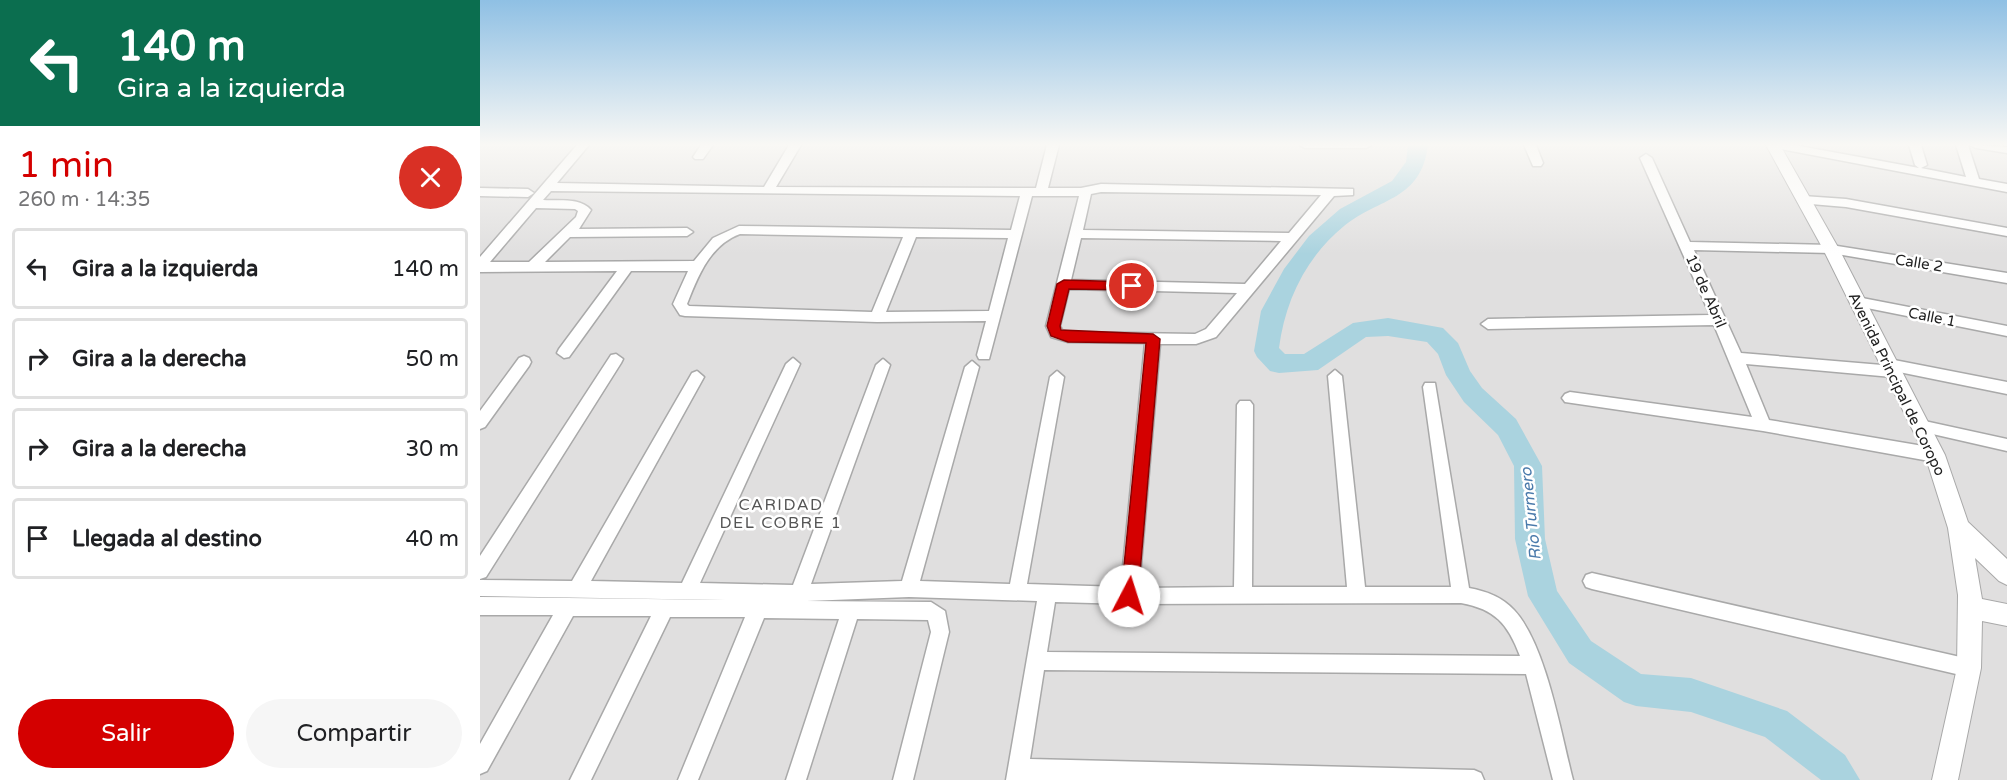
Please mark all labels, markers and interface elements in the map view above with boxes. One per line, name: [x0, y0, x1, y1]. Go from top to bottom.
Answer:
text: 140 m: [117, 21, 246, 72]
icon: left: [18, 24, 96, 102]
text: Gira a la izquierda: [117, 72, 346, 105]
text: 1 min: [18, 144, 114, 187]
button: close: [399, 146, 462, 209]
text: 260 m · 14:35: [18, 188, 150, 212]
street label: Calle 2: [1894, 250, 1944, 276]
icon: left: [21, 252, 54, 285]
street label: 19 de Abril: [1682, 252, 1730, 330]
text: Gira a la izquierda: [72, 256, 258, 282]
text: 140 m: [392, 256, 459, 282]
pin: [1106, 260, 1157, 311]
icon: arrive: [1115, 269, 1148, 302]
street label: Avenida Principal de Coropo: [1845, 289, 1949, 479]
street label: Calle 1: [1907, 304, 1957, 330]
icon: right: [21, 342, 54, 375]
text: Gira a la derecha: [72, 346, 247, 372]
text: 50 m: [405, 346, 459, 372]
icon: right: [21, 432, 54, 465]
text: Gira a la derecha: [72, 436, 247, 462]
text: 30 m: [405, 436, 459, 462]
water label: Río Turmero: [1516, 465, 1546, 561]
district label: CARIDAD DEL COBRE 1: [720, 495, 842, 533]
icon: arrive: [21, 522, 54, 555]
text: Llegada al destino: [72, 526, 262, 552]
text: 40 m: [405, 526, 459, 552]
position arrow: [1097, 564, 1161, 628]
button: Salir: [18, 699, 234, 768]
button: Compartir: [246, 699, 462, 768]

